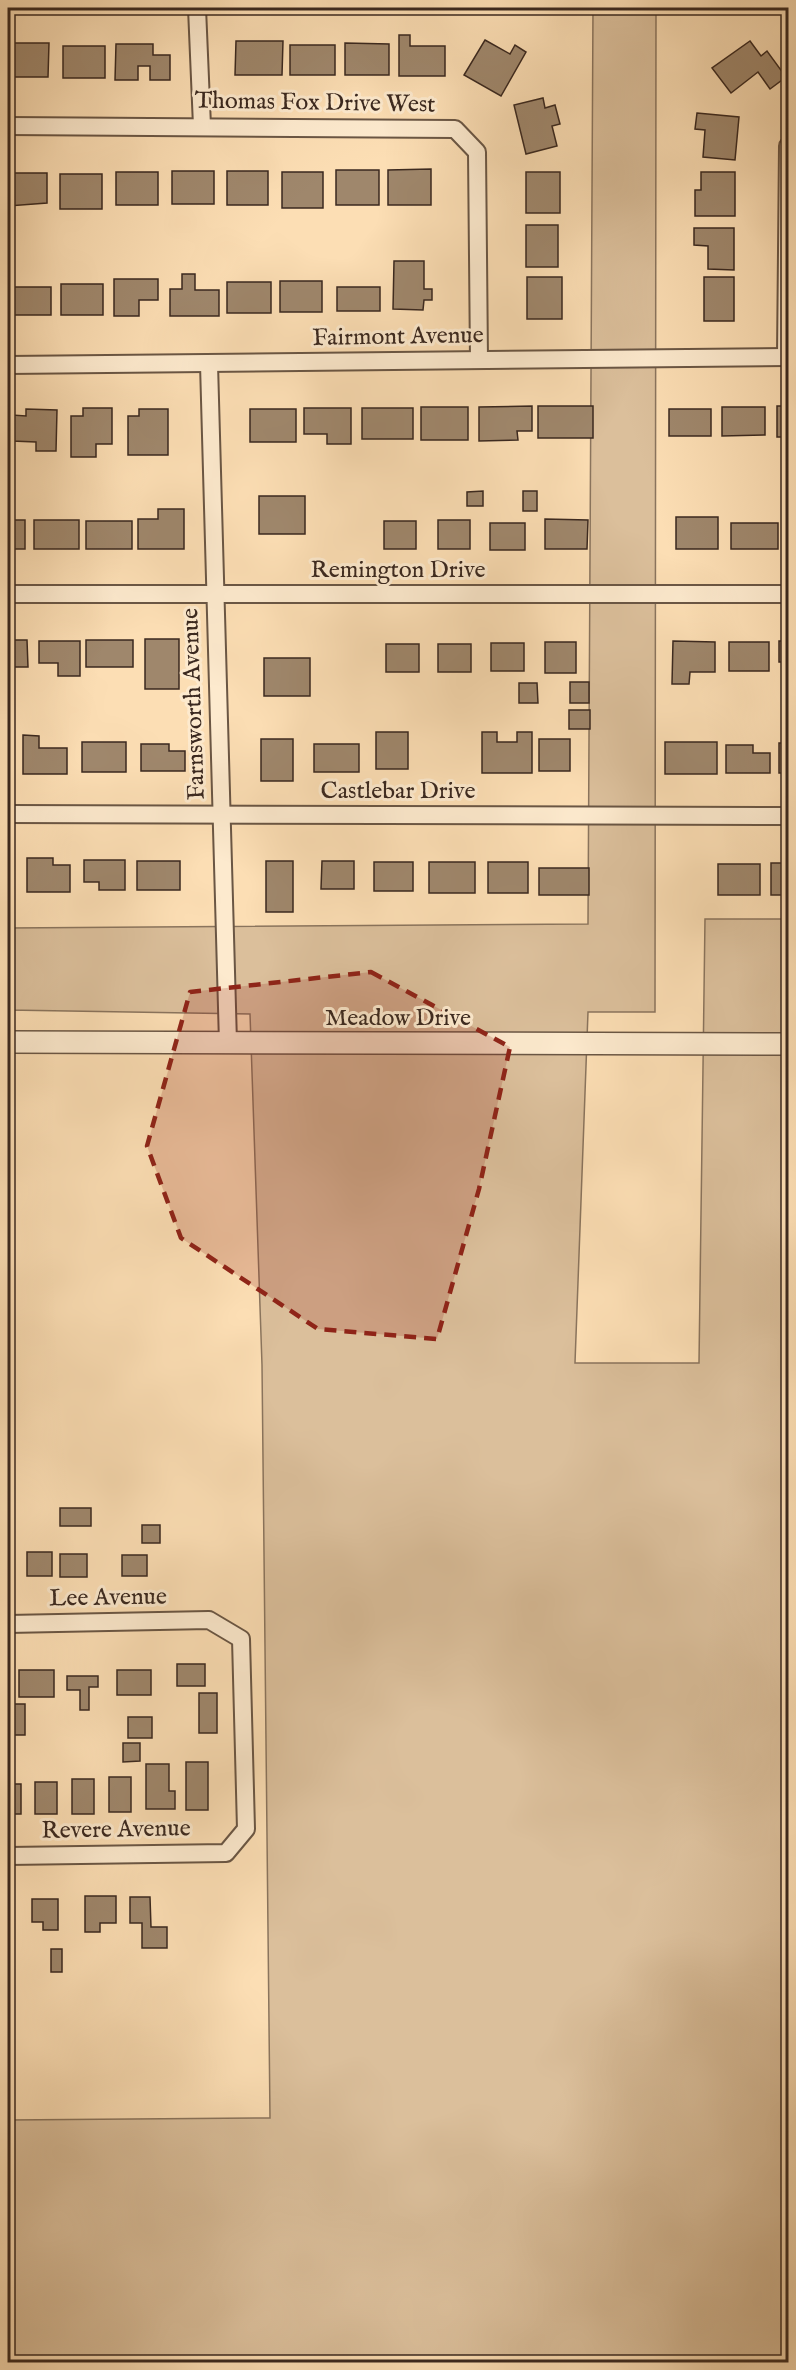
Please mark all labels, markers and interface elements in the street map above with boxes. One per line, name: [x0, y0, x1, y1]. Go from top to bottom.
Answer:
street label: Thomas Fox Drive West: [194, 85, 436, 121]
street label: Fairmont Avenue: [312, 320, 484, 354]
street label: Remington Drive: [311, 555, 485, 586]
street label: Farnsworth Avenue: [175, 607, 213, 801]
street label: Castlebar Drive: [321, 776, 475, 807]
street label: Meadow Drive: [325, 1003, 471, 1034]
street label: Lee Avenue: [49, 1581, 167, 1615]
street label: Revere Avenue: [41, 1813, 191, 1847]

